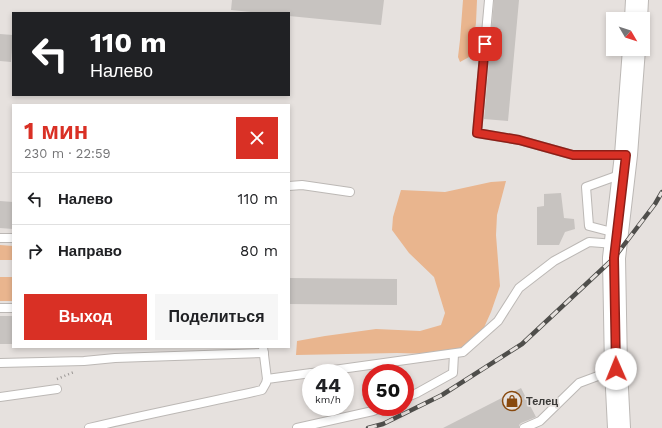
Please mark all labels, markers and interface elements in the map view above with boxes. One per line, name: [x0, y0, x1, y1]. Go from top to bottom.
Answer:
north arrow: [606, 12, 650, 56]
map controls: [606, 12, 650, 56]
text: 110 m: [90, 26, 167, 59]
pin: [468, 27, 502, 61]
icon: left: [24, 28, 76, 80]
icon: arrive: [474, 33, 496, 55]
text: Налево: [90, 60, 153, 81]
text: 1 мин: [24, 117, 88, 145]
button: close: [236, 117, 278, 159]
text: 230 m · 22:59: [24, 146, 110, 161]
icon: left: [24, 188, 46, 210]
text: Налево: [58, 190, 113, 208]
text: 110 m: [238, 190, 278, 208]
icon: right: [24, 240, 46, 262]
text: Направо: [58, 242, 122, 260]
text: 80 m: [240, 242, 278, 260]
button: Выход: [24, 294, 147, 340]
button: Поделиться: [155, 294, 278, 340]
position arrow: [595, 348, 637, 390]
speed limit sign: 50: [362, 364, 414, 416]
text: 44: [315, 373, 341, 397]
shop icon: Телец: [501, 390, 523, 412]
text: km/h: [315, 394, 341, 405]
place label: Телец: [526, 395, 558, 408]

